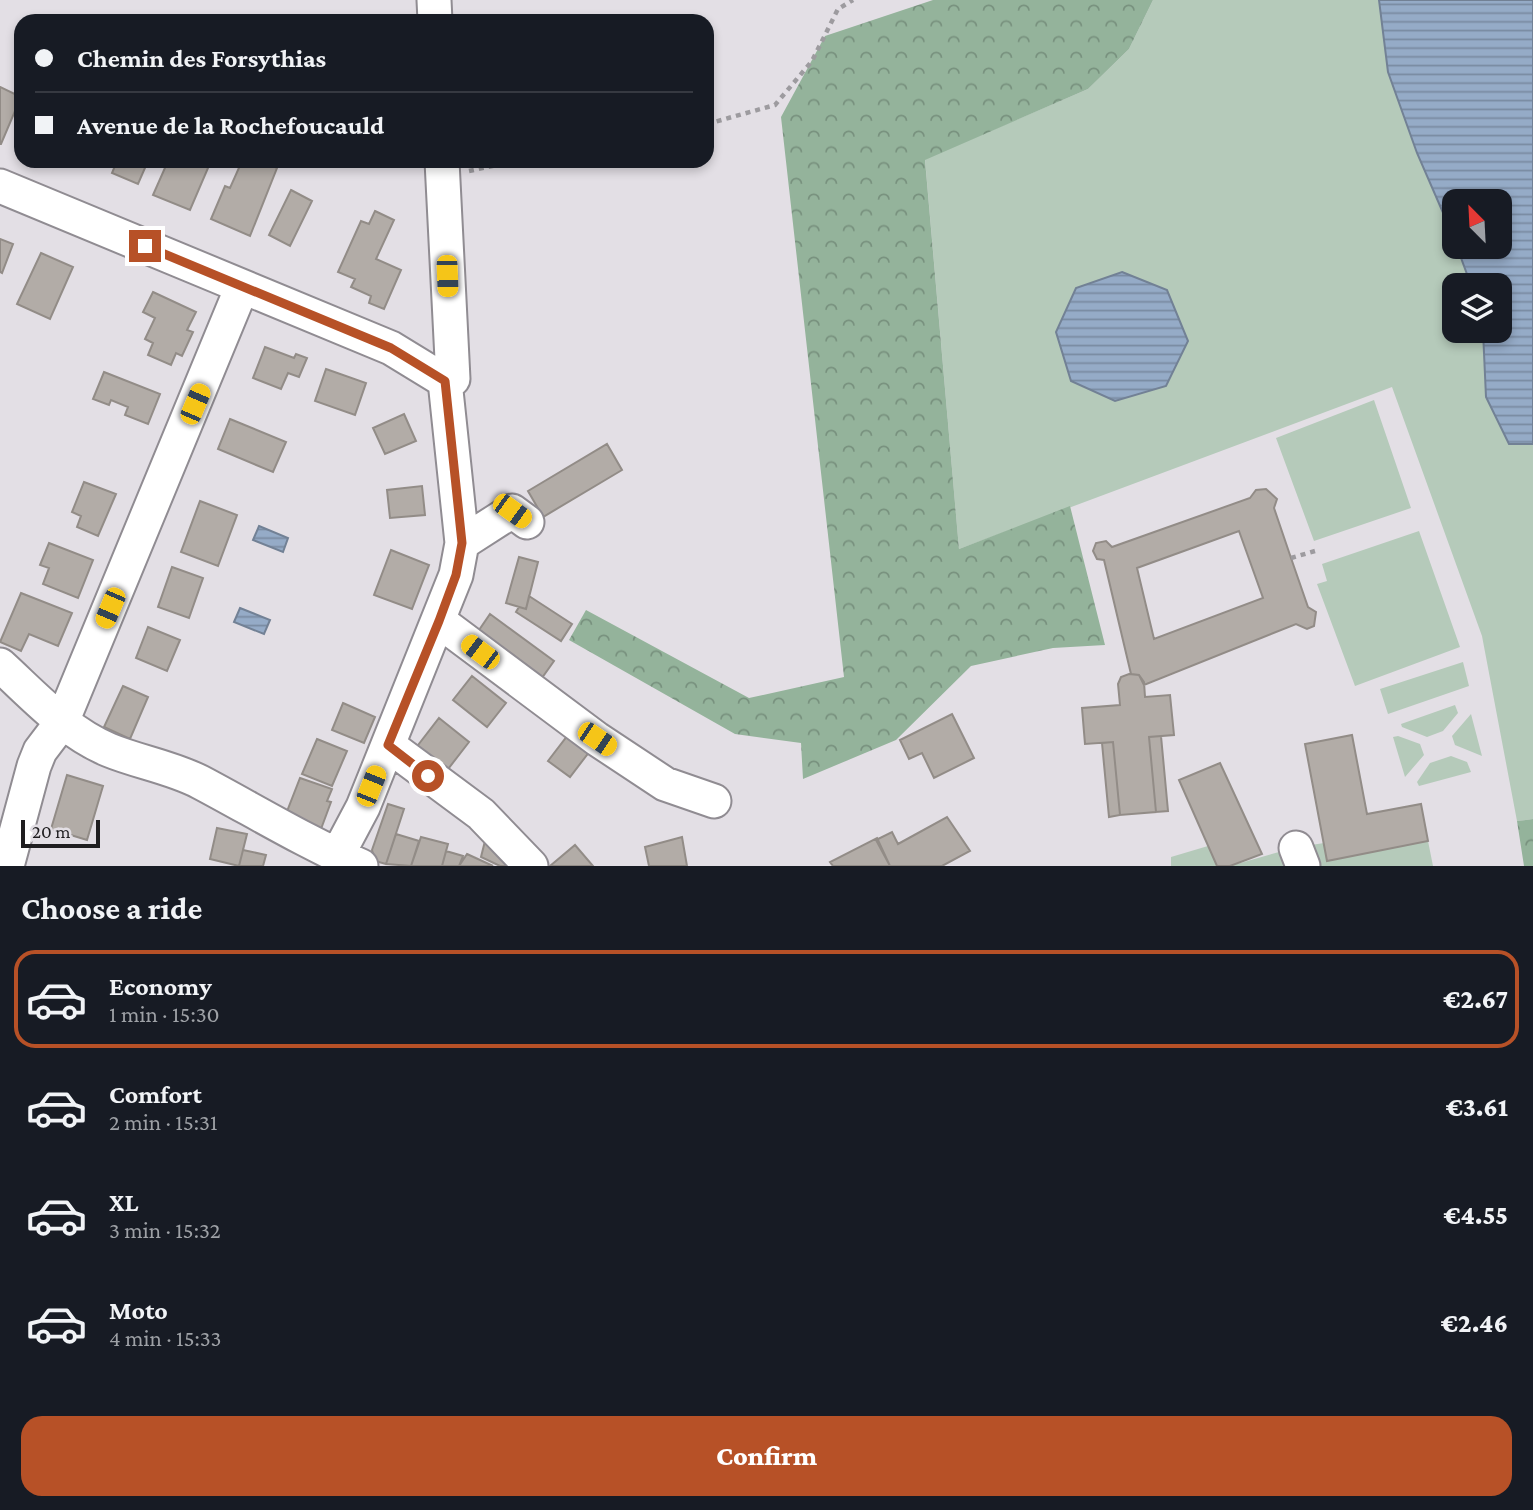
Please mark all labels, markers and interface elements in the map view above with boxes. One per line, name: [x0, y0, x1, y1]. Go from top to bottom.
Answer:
text: Chemin des Forsythias: [77, 44, 326, 73]
text: Avenue de la Rochefoucauld: [77, 111, 384, 140]
north arrow: [1442, 189, 1512, 259]
map controls: [1442, 189, 1512, 343]
route end: [129, 230, 161, 262]
car: [436, 255, 459, 297]
button: layers: [1442, 273, 1512, 343]
car: [178, 381, 213, 427]
car: [489, 490, 536, 532]
car: [93, 585, 128, 631]
car: [457, 631, 504, 673]
car: [574, 719, 621, 759]
route start: [412, 760, 444, 792]
car: [354, 763, 389, 809]
scale bar: [21, 817, 100, 849]
text: 20 m: [32, 821, 71, 842]
text: Choose a ride: [21, 890, 202, 926]
icon: car: [25, 968, 88, 1031]
text: Economy: [109, 972, 212, 1001]
text: €2.67: [1443, 985, 1508, 1014]
text: 1 min · 15:30: [109, 1001, 220, 1027]
icon: car: [25, 1076, 88, 1139]
text: Comfort: [109, 1080, 202, 1109]
text: €3.61: [1446, 1093, 1508, 1122]
text: 2 min · 15:31: [109, 1109, 218, 1135]
icon: car: [25, 1184, 88, 1247]
text: XL: [109, 1188, 138, 1217]
text: €4.55: [1443, 1201, 1508, 1230]
text: 3 min · 15:32: [109, 1217, 221, 1243]
icon: car: [25, 1292, 88, 1355]
text: Moto: [109, 1296, 168, 1325]
text: €2.46: [1441, 1309, 1508, 1338]
text: 4 min · 15:33: [109, 1325, 222, 1351]
button: Confirm: [21, 1416, 1512, 1496]

